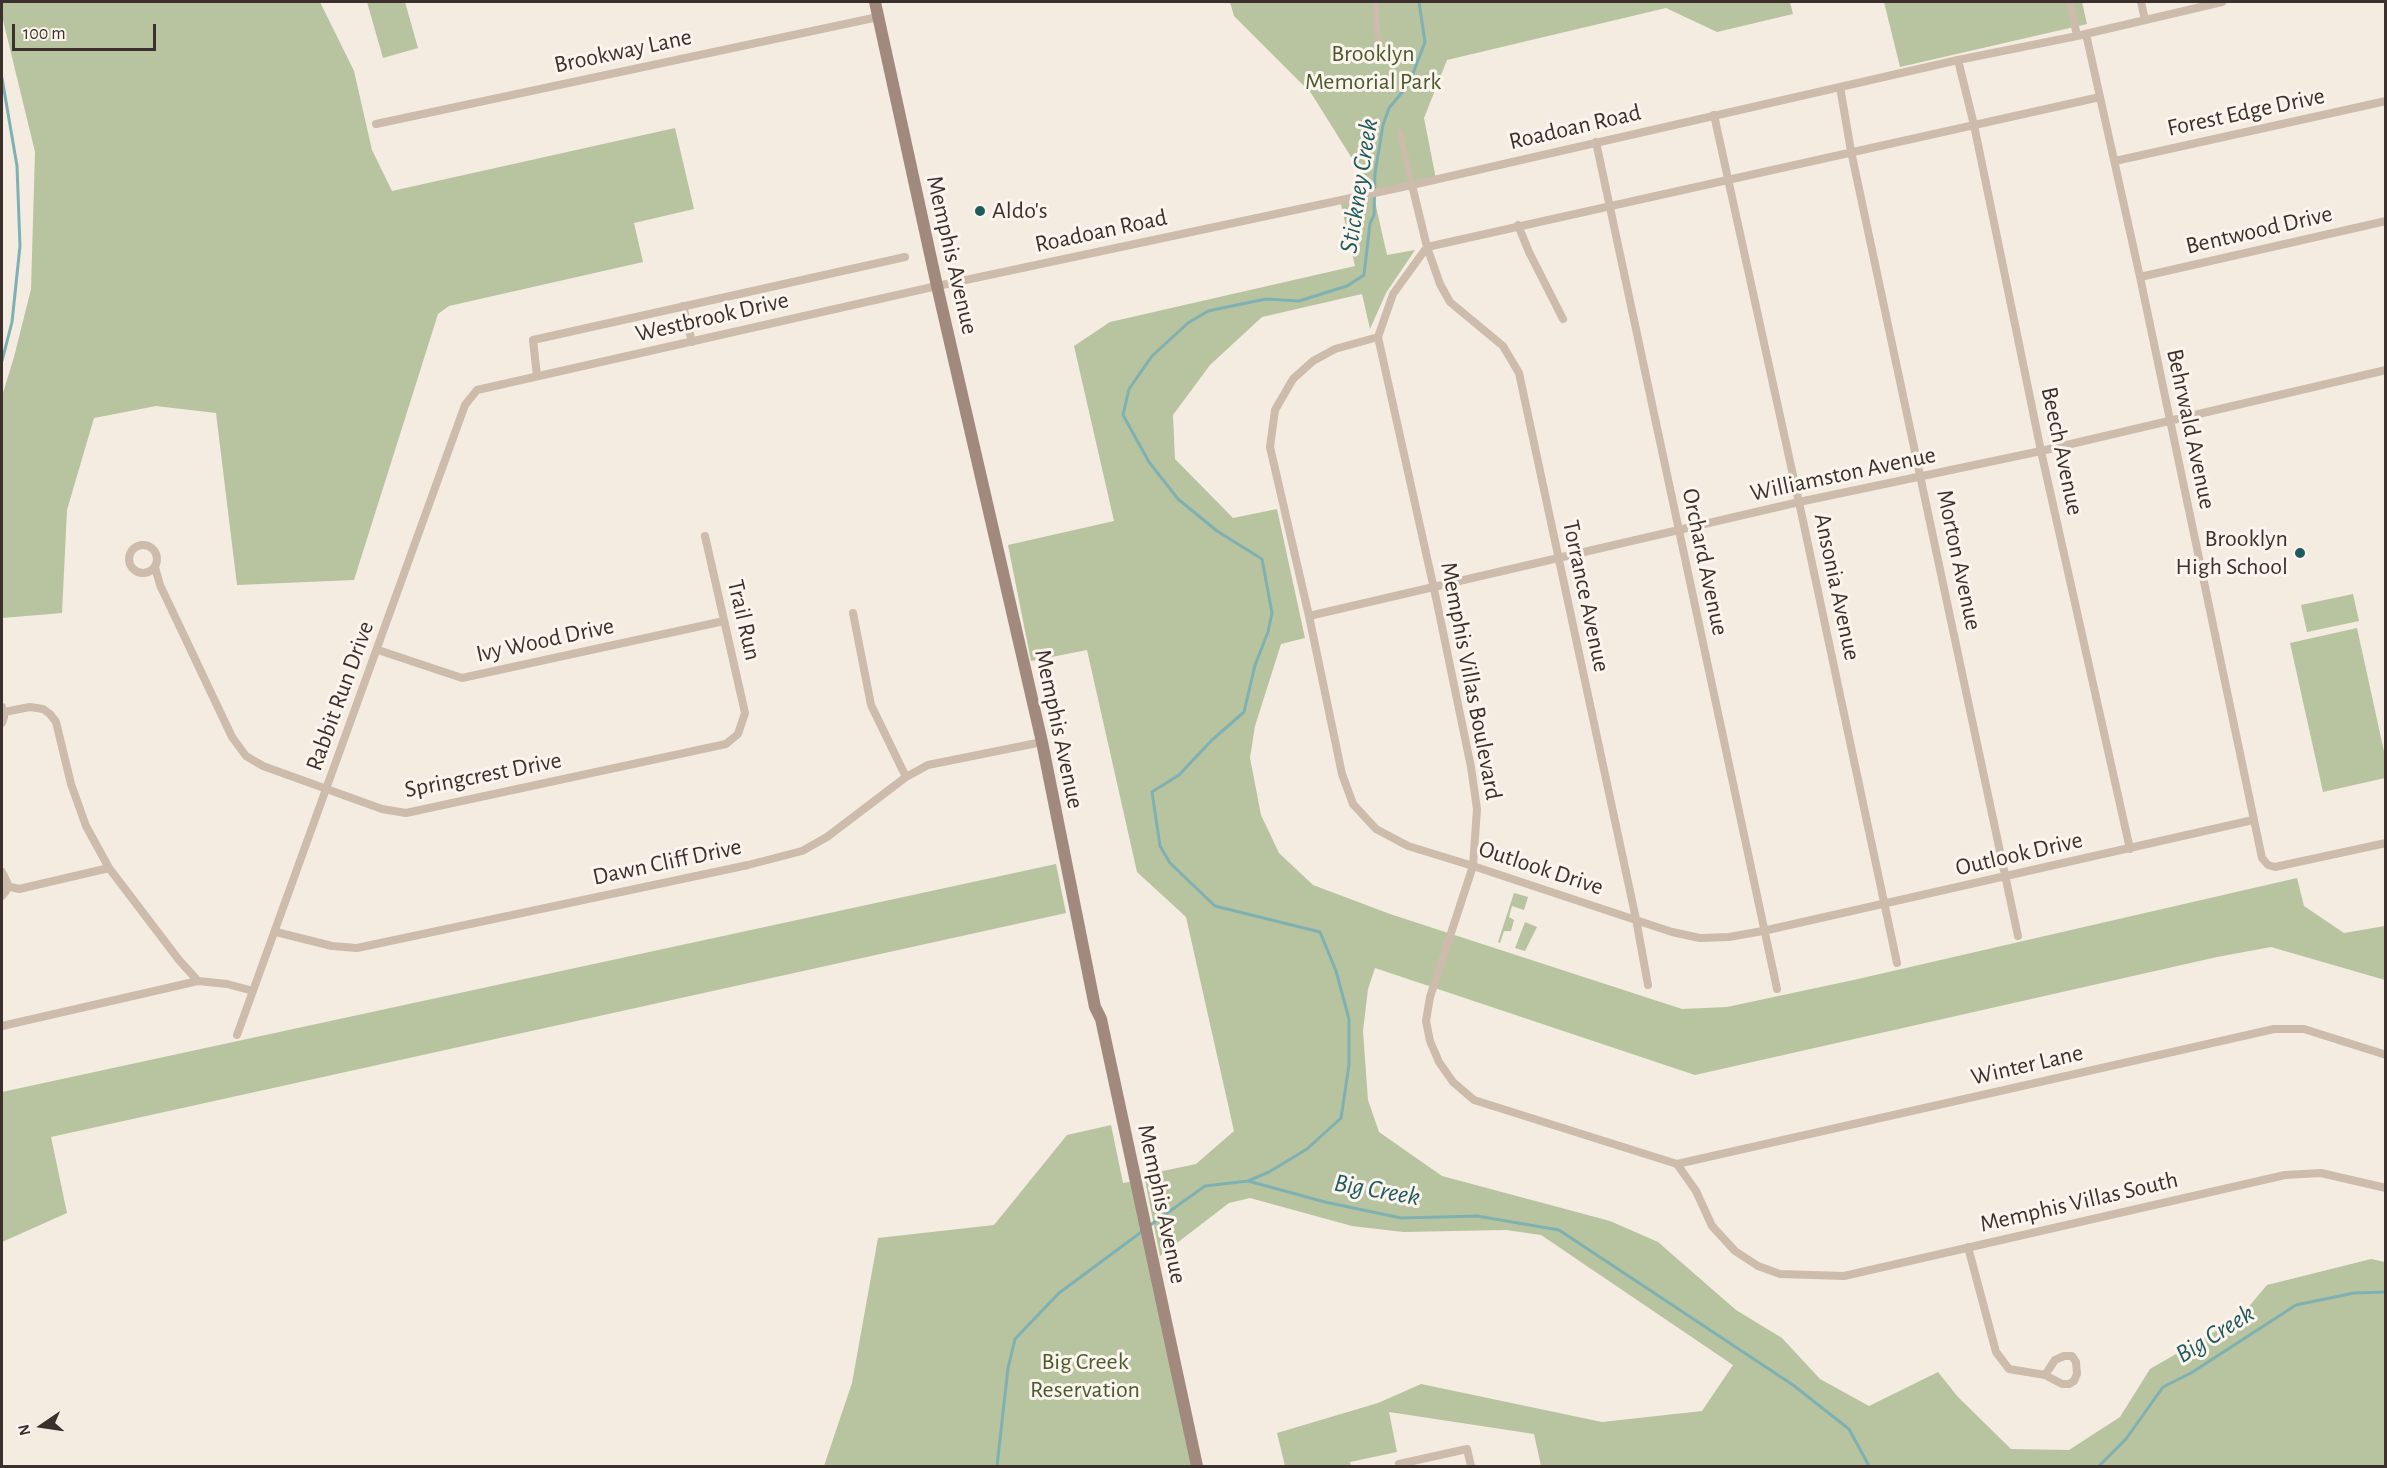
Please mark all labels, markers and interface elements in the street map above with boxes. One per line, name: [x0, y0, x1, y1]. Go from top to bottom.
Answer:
scale bar: [15, 12, 159, 50]
street label: Brookway Lane: [552, 22, 694, 80]
text: 100 m: [23, 25, 66, 43]
park label: Brooklyn Memorial Park: [1305, 40, 1441, 96]
street label: Forest Edge Drive: [2165, 81, 2327, 143]
street label: Roadoan Road: [1506, 98, 1644, 156]
water label: Stickney Creek: [1333, 116, 1385, 256]
street label: Memphis Avenue: [920, 173, 984, 337]
place label: Aldo's: [992, 197, 1048, 225]
street label: Bentwood Drive: [2183, 199, 2335, 261]
street label: Roadoan Road: [1032, 203, 1170, 259]
marker: Aldo's: [973, 204, 987, 218]
street label: Westbrook Drive: [633, 285, 791, 349]
street label: Behrwald Avenue: [2160, 346, 2222, 512]
street label: Beech Avenue: [2034, 384, 2090, 518]
street label: Williamston Avenue: [1748, 440, 1938, 508]
street label: Orchard Avenue: [1675, 486, 1735, 638]
street label: Morton Avenue: [1930, 487, 1988, 633]
street label: Ansonia Avenue: [1807, 511, 1867, 663]
street label: Torrance Avenue: [1556, 517, 1616, 675]
place label: Brooklyn High School: [2176, 525, 2288, 581]
marker: Brooklyn High School: [2293, 546, 2307, 560]
street label: Memphis Villas Boulevard: [1434, 560, 1508, 802]
street label: Trail Run: [721, 577, 767, 663]
street label: Ivy Wood Drive: [473, 611, 617, 669]
street label: Rabbit Run Drive: [300, 617, 380, 775]
street label: Memphis Avenue: [1028, 647, 1090, 811]
street label: Springcrest Drive: [402, 746, 564, 804]
street label: Outlook Drive: [1953, 825, 2085, 883]
street label: Dawn Cliff Drive: [590, 832, 744, 892]
street label: Outlook Drive: [1475, 834, 1607, 902]
street label: Winter Lane: [1968, 1038, 2086, 1092]
street label: Memphis Avenue: [1131, 1122, 1193, 1286]
street label: Memphis Villas South: [1977, 1165, 2181, 1239]
water label: Big Creek: [1332, 1167, 1422, 1213]
water label: Big Creek: [2170, 1298, 2260, 1370]
park label: Big Creek Reservation: [1030, 1348, 1140, 1404]
north arrow: [12, 1396, 72, 1456]
text: N: [15, 1423, 34, 1437]

